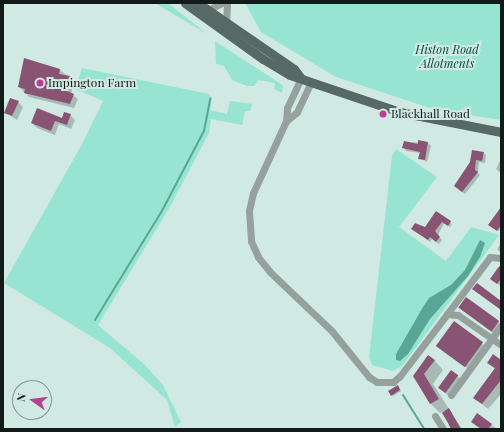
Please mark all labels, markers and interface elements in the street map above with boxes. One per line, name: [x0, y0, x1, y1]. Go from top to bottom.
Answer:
park label: Histon Road Allotments: [415, 43, 479, 71]
place label: Impington Farm: [48, 76, 136, 90]
marker: Impington Farm: [35, 78, 45, 88]
place label: Blackhall Road: [391, 107, 470, 121]
marker: Blackhall Road: [378, 109, 388, 119]
north arrow: [12, 380, 52, 420]
text: N: [13, 392, 29, 403]

